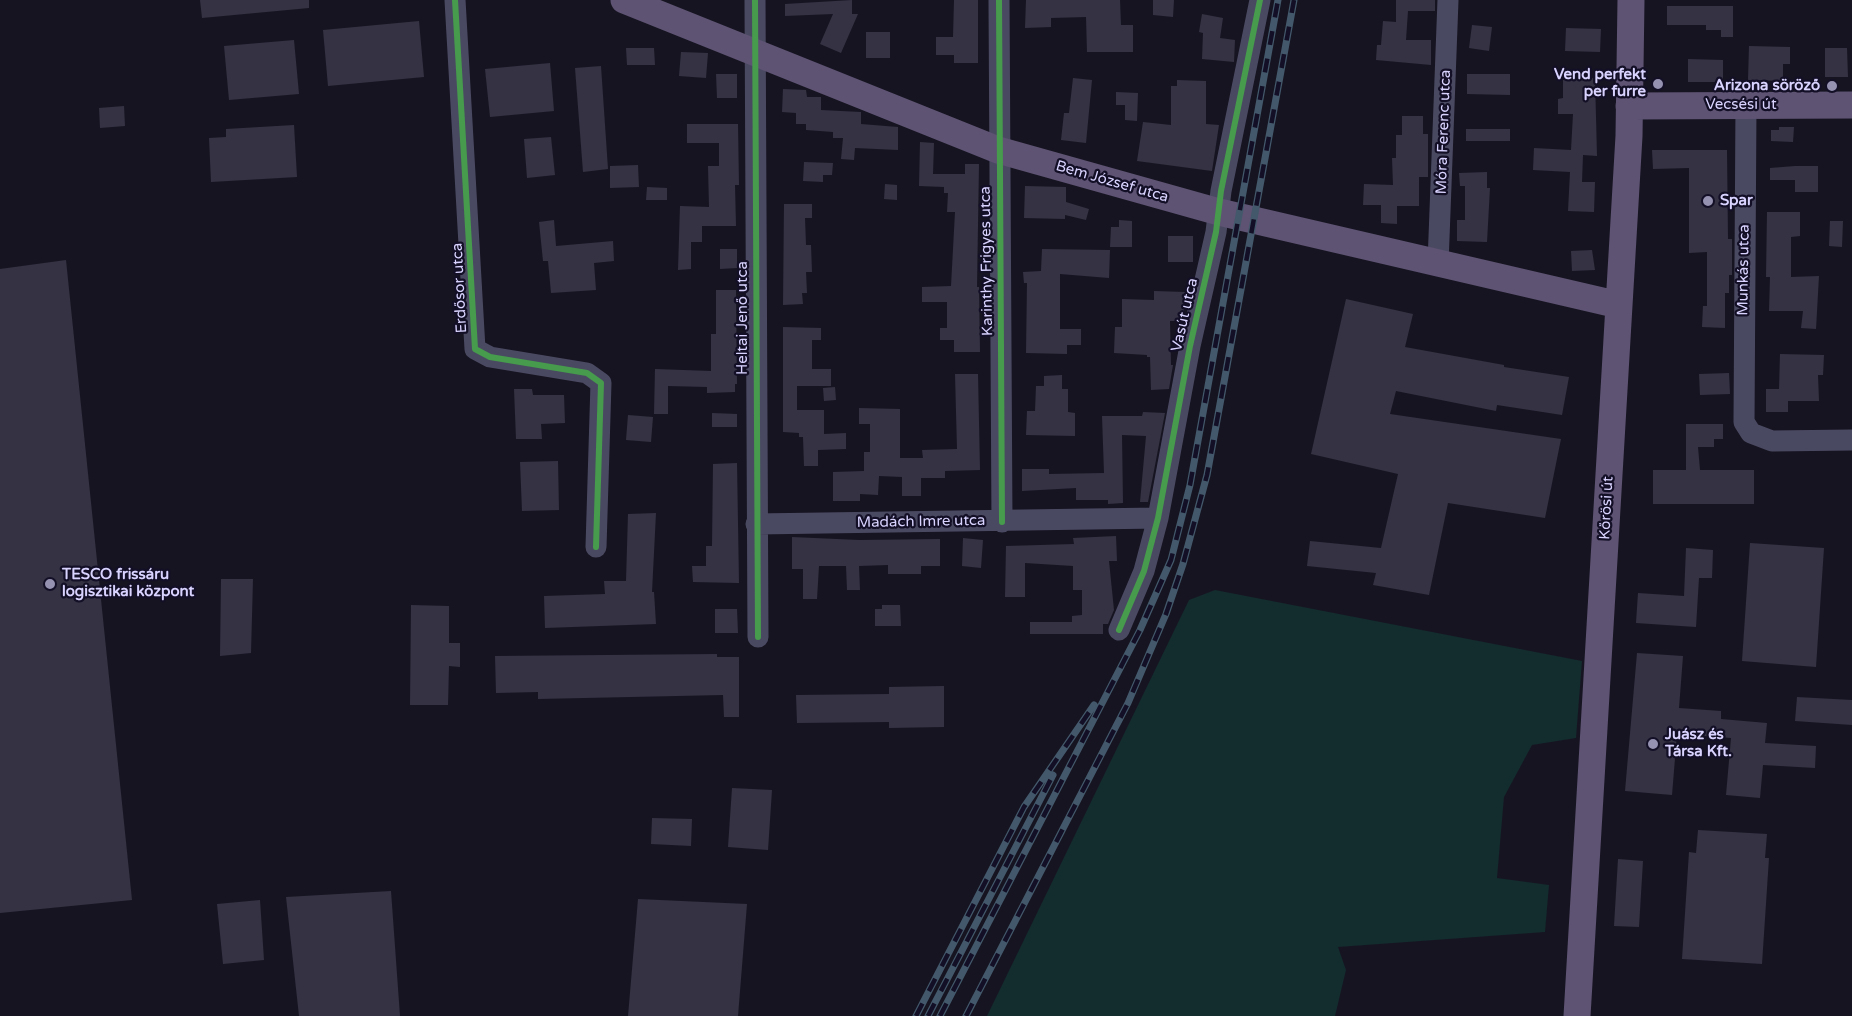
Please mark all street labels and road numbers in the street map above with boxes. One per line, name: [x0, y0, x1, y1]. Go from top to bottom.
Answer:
street label: Móra Ferenc utca: [1433, 69, 1455, 195]
street label: Vecsési út: [1705, 96, 1777, 114]
street label: Bem József utca: [1053, 157, 1171, 207]
street label: Karinthy Frigyes utca: [977, 186, 997, 336]
street label: Munkás utca: [1734, 224, 1754, 316]
street label: Erdősor utca: [449, 242, 471, 334]
street label: Heltai Jenő utca: [734, 261, 752, 375]
street label: Vasút utca: [1168, 276, 1202, 354]
street label: Kőrösi út: [1596, 476, 1618, 540]
street label: Madách Imre utca: [856, 512, 986, 532]

